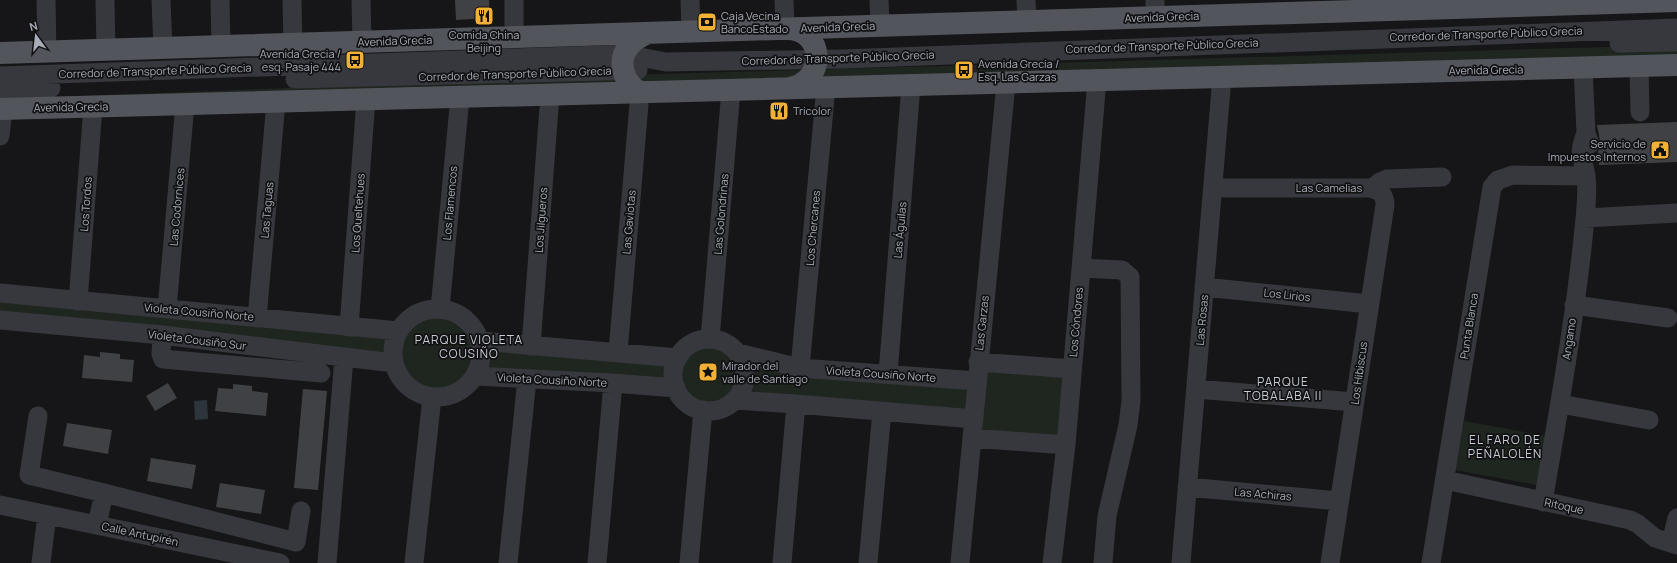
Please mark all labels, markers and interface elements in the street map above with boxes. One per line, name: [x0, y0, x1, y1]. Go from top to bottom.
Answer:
restaurant icon: Comida China Beijing: [473, 5, 495, 27]
place label: Caja Vecina BancoEstado: [721, 8, 789, 36]
street label: Avenida Grecia: [1124, 8, 1200, 25]
bank icon: Caja Vecina BancoEstado: [696, 11, 718, 33]
north arrow: [16, 16, 56, 56]
text: N: [28, 18, 39, 34]
street label: Avenida Grecia: [800, 18, 876, 35]
street label: Corredor de Transporte Público Grecia: [1389, 23, 1583, 44]
place label: Comida China Beijing: [449, 27, 519, 55]
street label: Avenida Grecia: [357, 32, 433, 49]
street label: Corredor de Transporte Público Grecia: [1065, 35, 1259, 56]
place label: Avenida Grecia / esq. Pasaje 444: [260, 46, 341, 74]
street label: Corredor de Transporte Público Grecia: [741, 47, 935, 68]
bus stop icon: Avenida Grecia / esq. Pasaje 444: [344, 49, 366, 71]
place label: Avenida Grecia / Esq. Las Garzas: [978, 56, 1059, 84]
bus stop icon: Avenida Grecia / Esq. Las Garzas: [953, 59, 975, 81]
street label: Corredor de Transporte Público Grecia: [58, 60, 252, 81]
street label: Avenida Grecia: [1448, 61, 1523, 78]
street label: Corredor de Transporte Público Grecia: [418, 63, 612, 84]
street label: Avenida Grecia: [33, 98, 108, 115]
restaurant icon: Tricolor: [768, 100, 790, 122]
place label: Tricolor: [793, 103, 831, 118]
place label: Servicio de Impuestos Internos: [1548, 136, 1647, 164]
public building icon: Servicio de Impuestos Internos: [1649, 139, 1671, 161]
street label: Los Flamencos: [439, 165, 460, 241]
street label: Las Codornices: [166, 167, 187, 247]
street label: Los Queltehues: [347, 173, 368, 253]
street label: Las Golondrinas: [709, 173, 732, 255]
street label: Los Tordos: [76, 176, 95, 232]
street label: Las Camelias: [1296, 180, 1362, 195]
street label: Las Taguas: [257, 181, 276, 239]
street label: Los Jilgueros: [531, 186, 550, 253]
street label: Las Gaviotas: [618, 189, 639, 255]
street label: Los Chercanes: [802, 189, 823, 266]
street label: Las Águilas: [890, 201, 909, 259]
street label: Los Lirios: [1263, 285, 1311, 304]
street label: Los Cóndores: [1065, 286, 1086, 357]
street label: Punta Blanca: [1456, 292, 1481, 360]
street label: Las Rosas: [1192, 294, 1211, 346]
street label: Las Garzas: [971, 295, 992, 351]
street label: Violeta Cousiño Norte: [143, 299, 255, 324]
street label: Angamo: [1558, 317, 1579, 361]
street label: Violeta Cousiño Sur: [147, 326, 247, 353]
district label: PARQUE VIOLETA COUSIÑO: [415, 331, 523, 362]
street label: Los Hibiscus: [1347, 340, 1370, 405]
place label: Mirador del valle de Santiago: [722, 358, 808, 386]
place icon: Mirador del valle de Santiago: [697, 361, 719, 383]
street label: Violeta Cousiño Norte: [825, 362, 937, 385]
street label: Violeta Cousiño Norte: [497, 369, 608, 390]
district label: PARQUE TOBALABA II: [1244, 373, 1322, 404]
district label: EL FARO DE PEÑALOLÉN: [1468, 431, 1542, 462]
street label: Las Achiras: [1234, 484, 1293, 503]
street label: Ritoque: [1543, 494, 1586, 517]
street label: Calle Antupirén: [100, 518, 180, 549]

